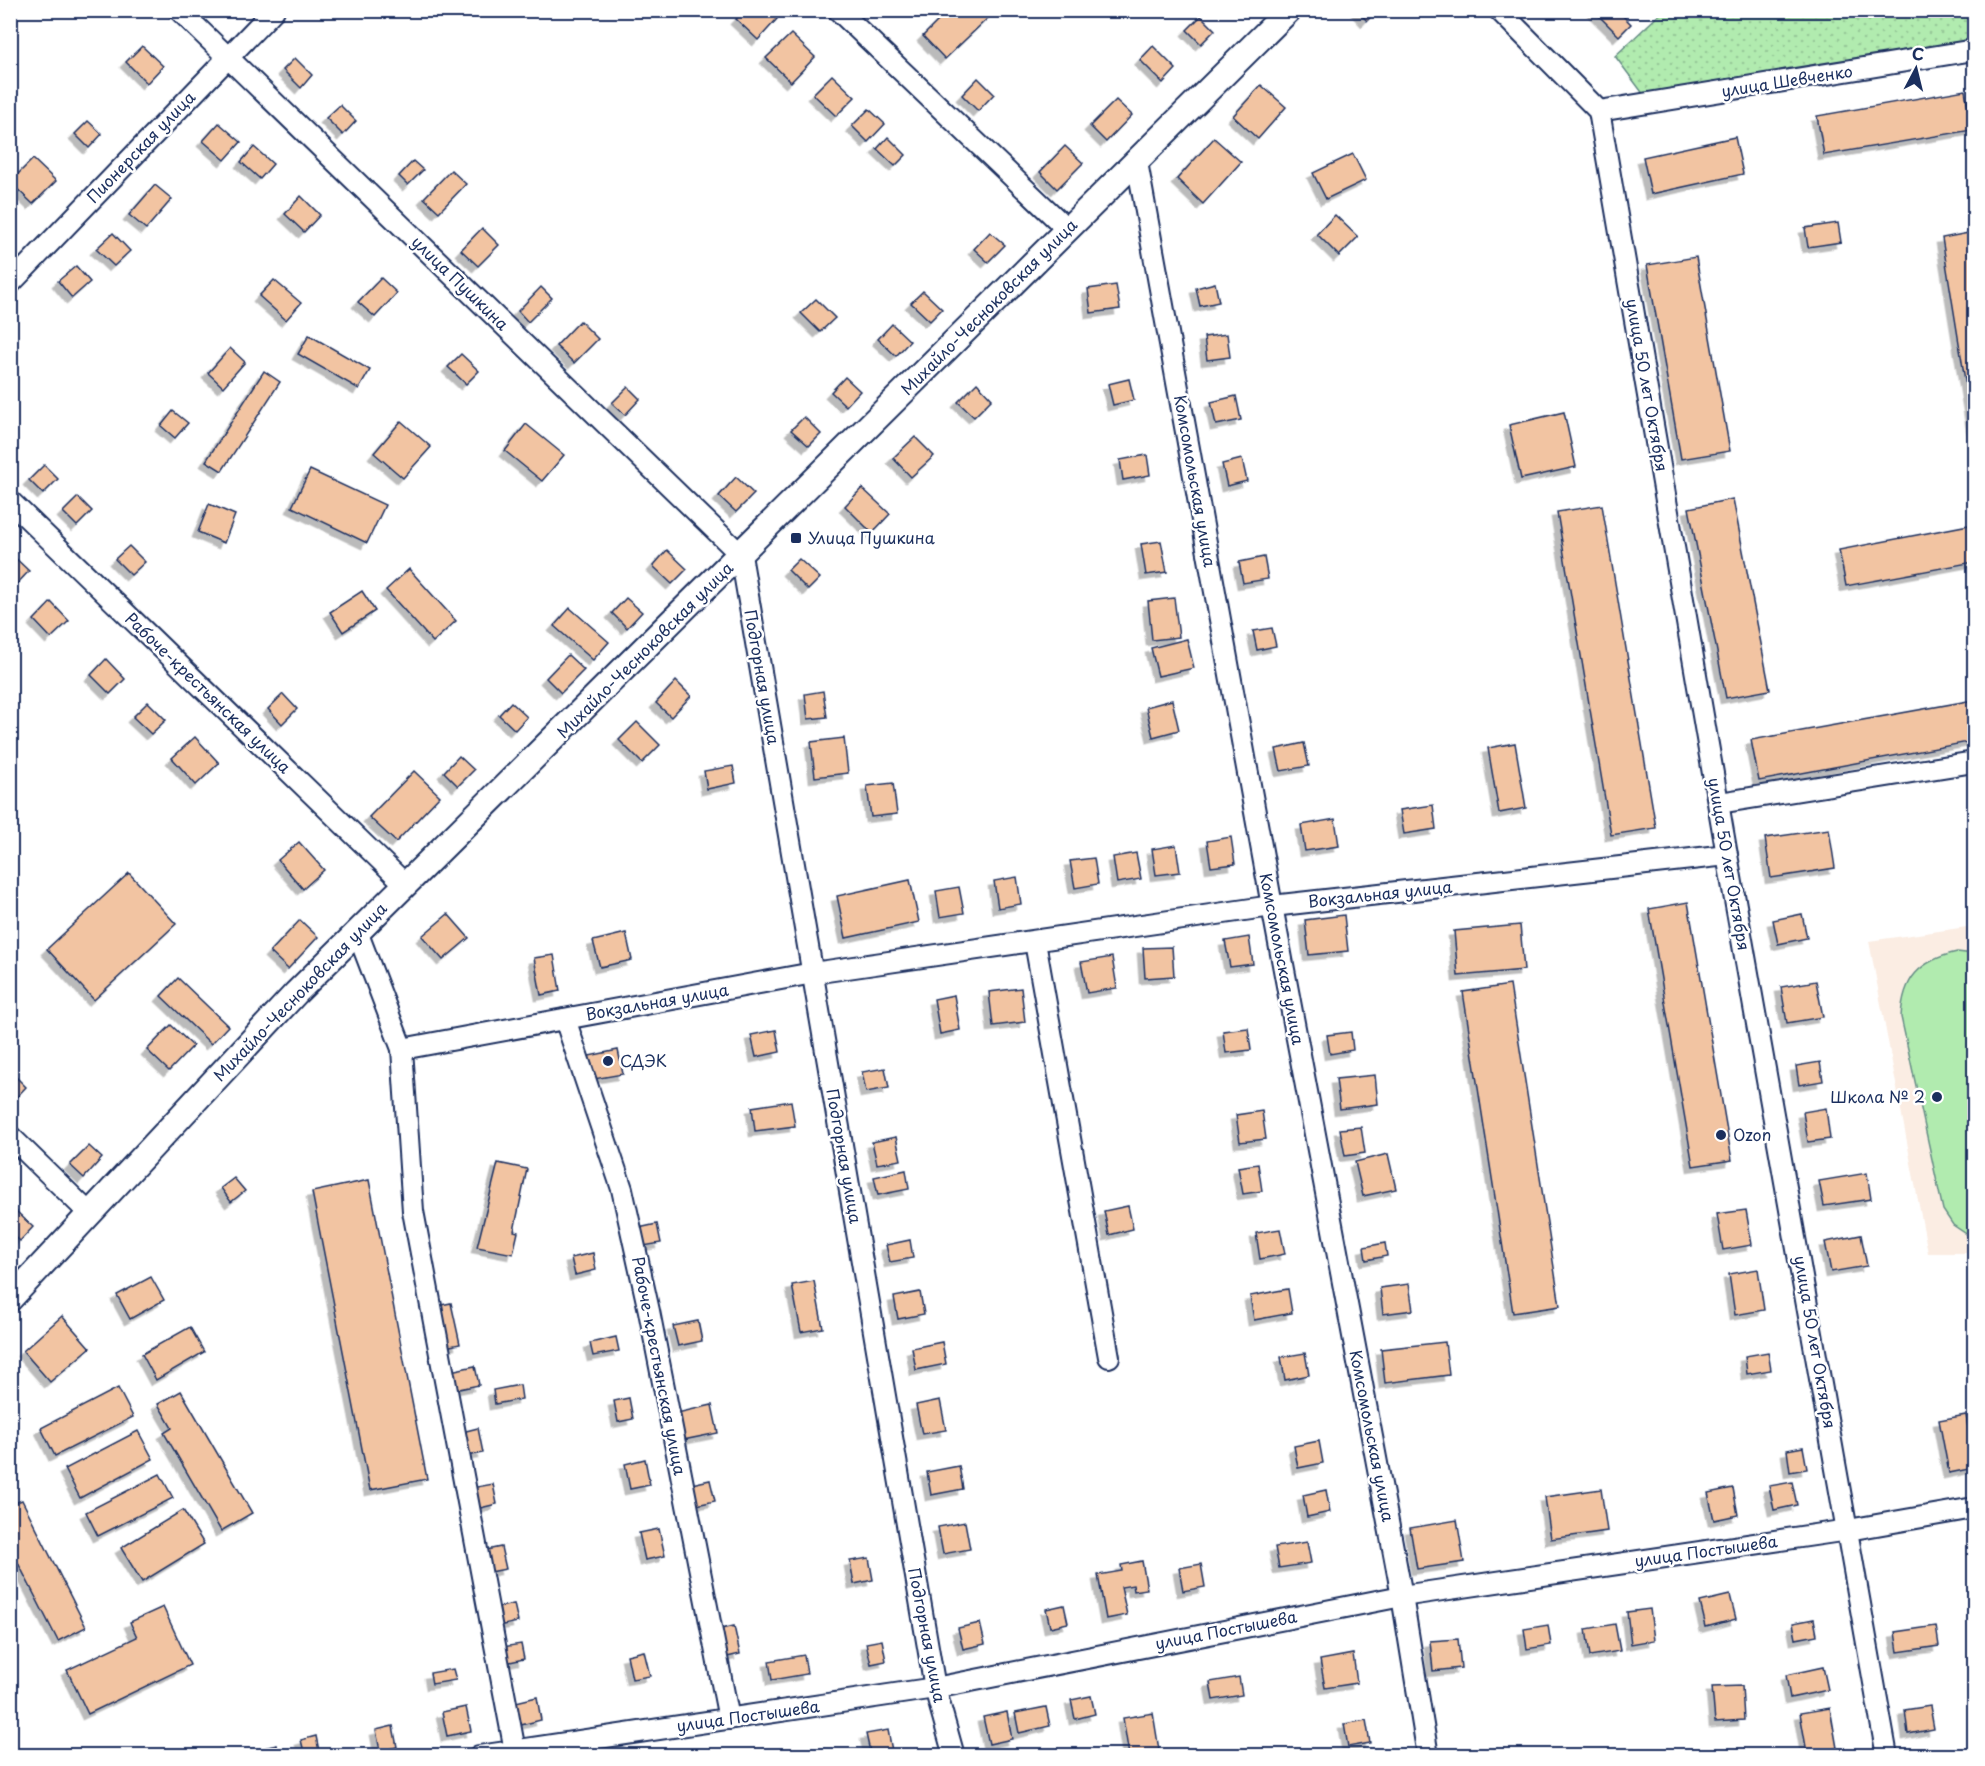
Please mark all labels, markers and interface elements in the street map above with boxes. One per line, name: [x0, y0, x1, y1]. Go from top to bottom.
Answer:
north arrow: [1886, 39, 1946, 99]
text: С: [1911, 40, 1925, 66]
street label: улица Шевченко: [1719, 58, 1854, 102]
street label: Пионерская улица: [80, 85, 200, 208]
street label: Михайло-Чесноковская улица: [895, 213, 1082, 400]
street label: улица Пушкина: [407, 230, 515, 335]
street label: улица 50 лет Октября: [1621, 296, 1675, 473]
street label: Комсомольская улица: [1169, 393, 1223, 569]
place label: Улица Пушкина: [808, 525, 935, 549]
marker: Улица Пушкина: [789, 531, 803, 545]
street label: Михайло-Чесноковская улица: [551, 556, 738, 743]
street label: Рабоче-крестьянская улица: [120, 606, 297, 778]
street label: Подгорная улица: [739, 607, 787, 746]
street label: улица 50 лет Октября: [1703, 775, 1757, 952]
street label: Комсомольская улица: [1255, 871, 1311, 1047]
street label: Вокзальная улица: [1307, 873, 1453, 913]
street label: Михайло-Чесноковская улица: [207, 896, 392, 1086]
street label: Вокзальная улица: [583, 977, 730, 1025]
place label: СДЭК: [620, 1048, 667, 1072]
marker: СДЭК: [601, 1054, 615, 1068]
place label: Школа № 2: [1830, 1084, 1925, 1108]
street label: Подгорная улица: [821, 1086, 869, 1225]
marker: Школа № 2: [1930, 1090, 1944, 1104]
place label: Ozon: [1733, 1122, 1771, 1146]
marker: Ozon: [1714, 1128, 1728, 1142]
street label: улица 50 лет Октября: [1789, 1253, 1843, 1430]
street label: Рабоче-крестьянская улица: [627, 1254, 693, 1477]
street label: Комсомольская улица: [1345, 1348, 1401, 1524]
street label: улица Постышева: [1633, 1528, 1779, 1572]
street label: Подгорная улица: [903, 1565, 953, 1704]
street label: улица Постышева: [1153, 1603, 1299, 1655]
street label: улица Постышева: [675, 1693, 821, 1737]

